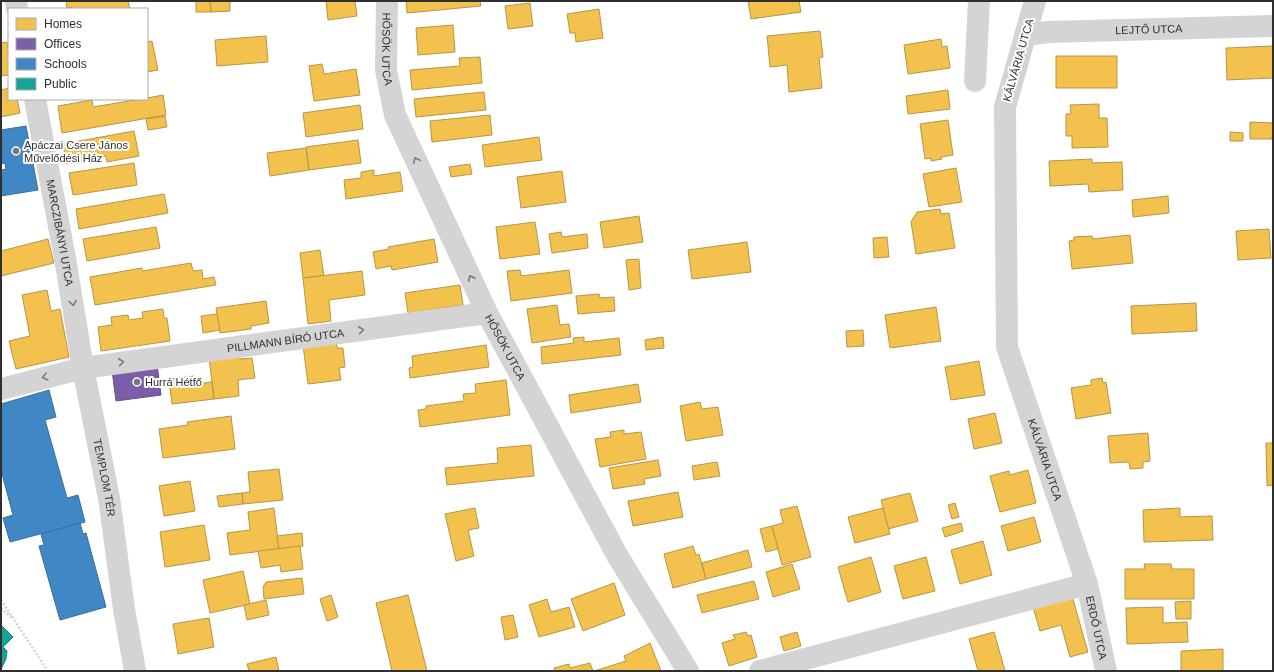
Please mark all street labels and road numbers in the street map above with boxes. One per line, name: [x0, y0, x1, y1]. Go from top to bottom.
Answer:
street label: HŐSÖK UTCA: [380, 13, 395, 87]
street label: KÁLVÁRIA UTCA: [1000, 17, 1036, 103]
street label: LEJTŐ UTCA: [1115, 22, 1183, 36]
street label: MARCZIBÁNYI UTCA: [44, 178, 76, 288]
street label: HŐSÖK UTCA: [483, 312, 528, 383]
street label: PILLMANN BÍRÓ UTCA: [226, 326, 345, 354]
street label: KÁLVÁRIA UTCA: [1026, 417, 1065, 503]
street label: TEMPLOM TÉR: [91, 437, 117, 518]
street label: ERDŐ UTCA: [1084, 595, 1109, 661]

